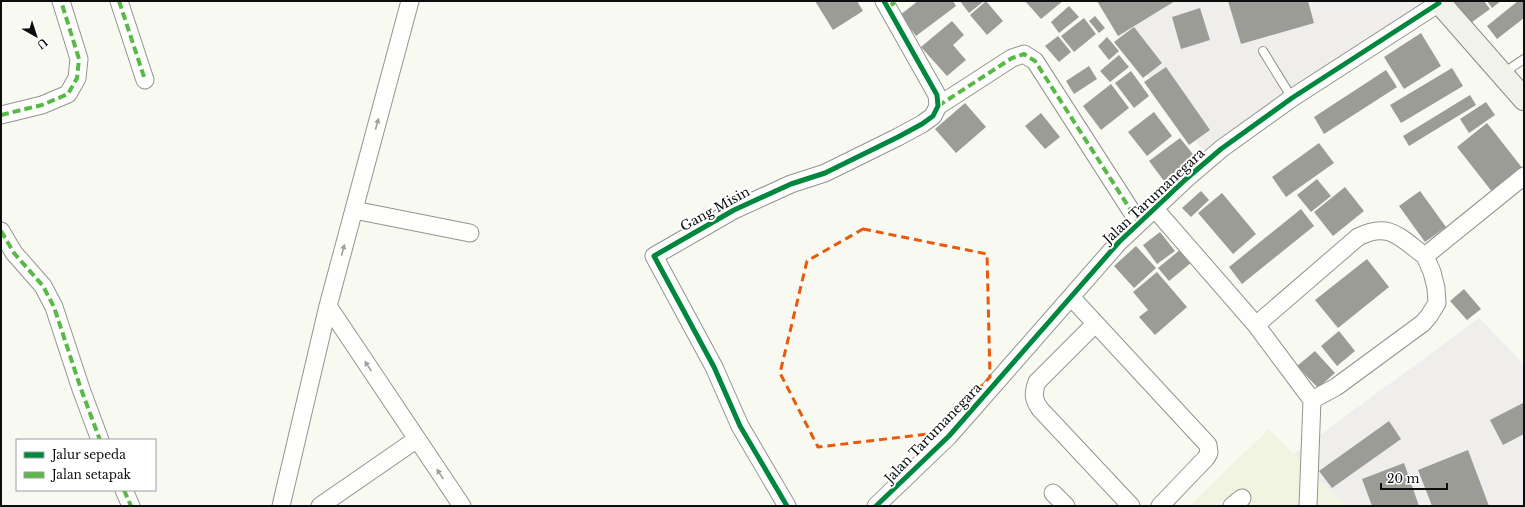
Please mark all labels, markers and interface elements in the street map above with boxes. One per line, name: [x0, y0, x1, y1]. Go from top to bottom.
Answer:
north arrow: [16, 16, 56, 56]
text: U: [34, 35, 50, 52]
one-way arrow: [374, 118, 380, 130]
street label: Jalan Tarumanegara: [1098, 144, 1209, 249]
street label: Gang Misin: [677, 183, 753, 235]
one-way arrow: [341, 243, 347, 256]
one-way arrow: [364, 361, 372, 371]
street label: Jalan Tarumanegara: [879, 379, 986, 488]
legend: [16, 439, 156, 491]
text: Jalur sepeda: [50, 447, 126, 462]
scale bar: [1381, 465, 1447, 491]
text: Jalan setapak: [50, 467, 132, 482]
one-way arrow: [436, 469, 444, 479]
text: 20 m: [1387, 471, 1419, 486]

